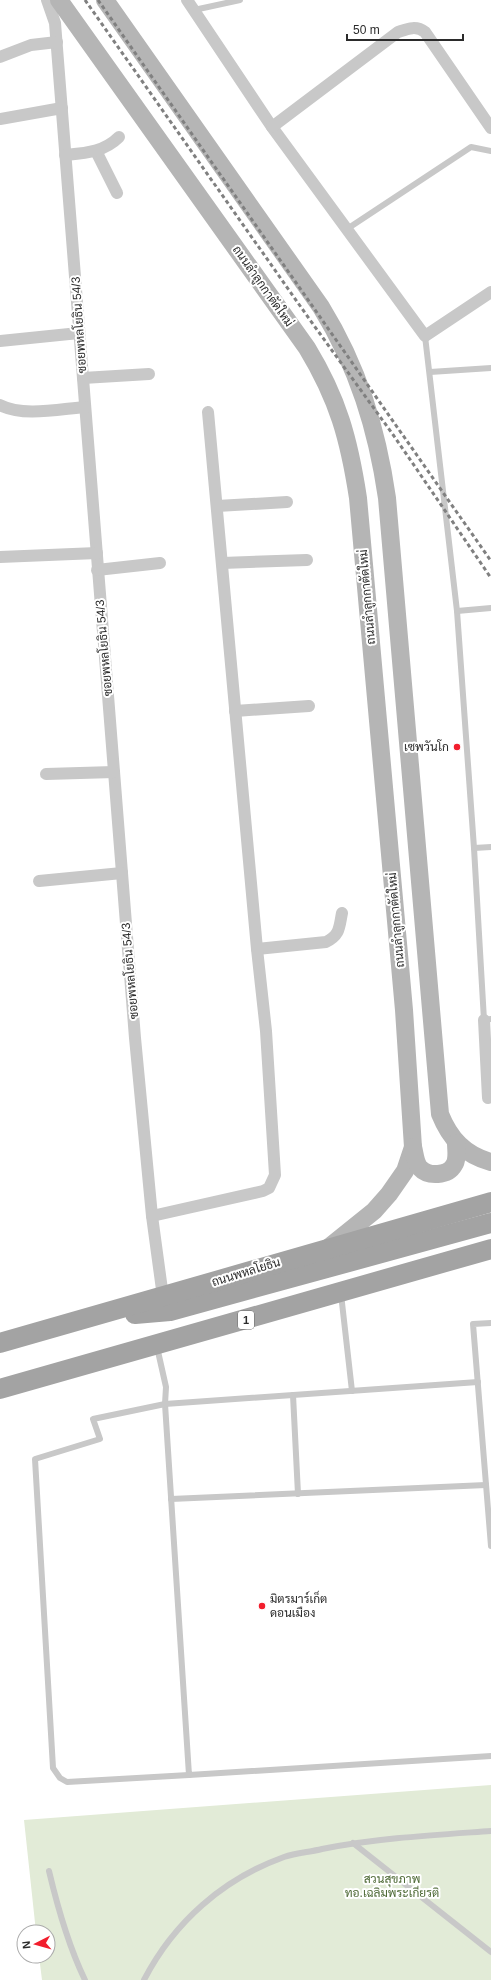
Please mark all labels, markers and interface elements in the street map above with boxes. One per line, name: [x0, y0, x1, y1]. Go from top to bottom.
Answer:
scale bar: [347, 16, 463, 42]
text: 50 m: [353, 23, 380, 37]
street label: ถนนลำลูกกาตัดใหม่: [229, 242, 297, 330]
street label: ซอยพหลโยธิน 54/3: [68, 276, 89, 374]
street label: ถนนลำลูกกาตัดใหม่: [355, 549, 379, 645]
street label: ซอยพหลโยธิน 54/3: [92, 599, 115, 697]
place label: เซพวันโก: [404, 739, 449, 754]
marker: เซพวันโก: [452, 742, 462, 752]
street label: ถนนลำลูกกาตัดใหม่: [384, 872, 408, 968]
street label: ซอยพหลโยธิน 54/3: [118, 922, 141, 1020]
street label: ถนนพหลโยธิน: [210, 1254, 282, 1289]
road number: 1: [238, 1311, 254, 1329]
place label: มิตรมาร์เก็ต ดอนเมือง: [270, 1590, 327, 1620]
marker: มิตรมาร์เก็ต ดอนเมือง: [257, 1601, 267, 1611]
park label: สวนสุขภาพ ทอ.เฉลิมพระเกียรติ: [345, 1872, 439, 1900]
north arrow: [16, 1924, 56, 1964]
text: N: [20, 1940, 32, 1950]

